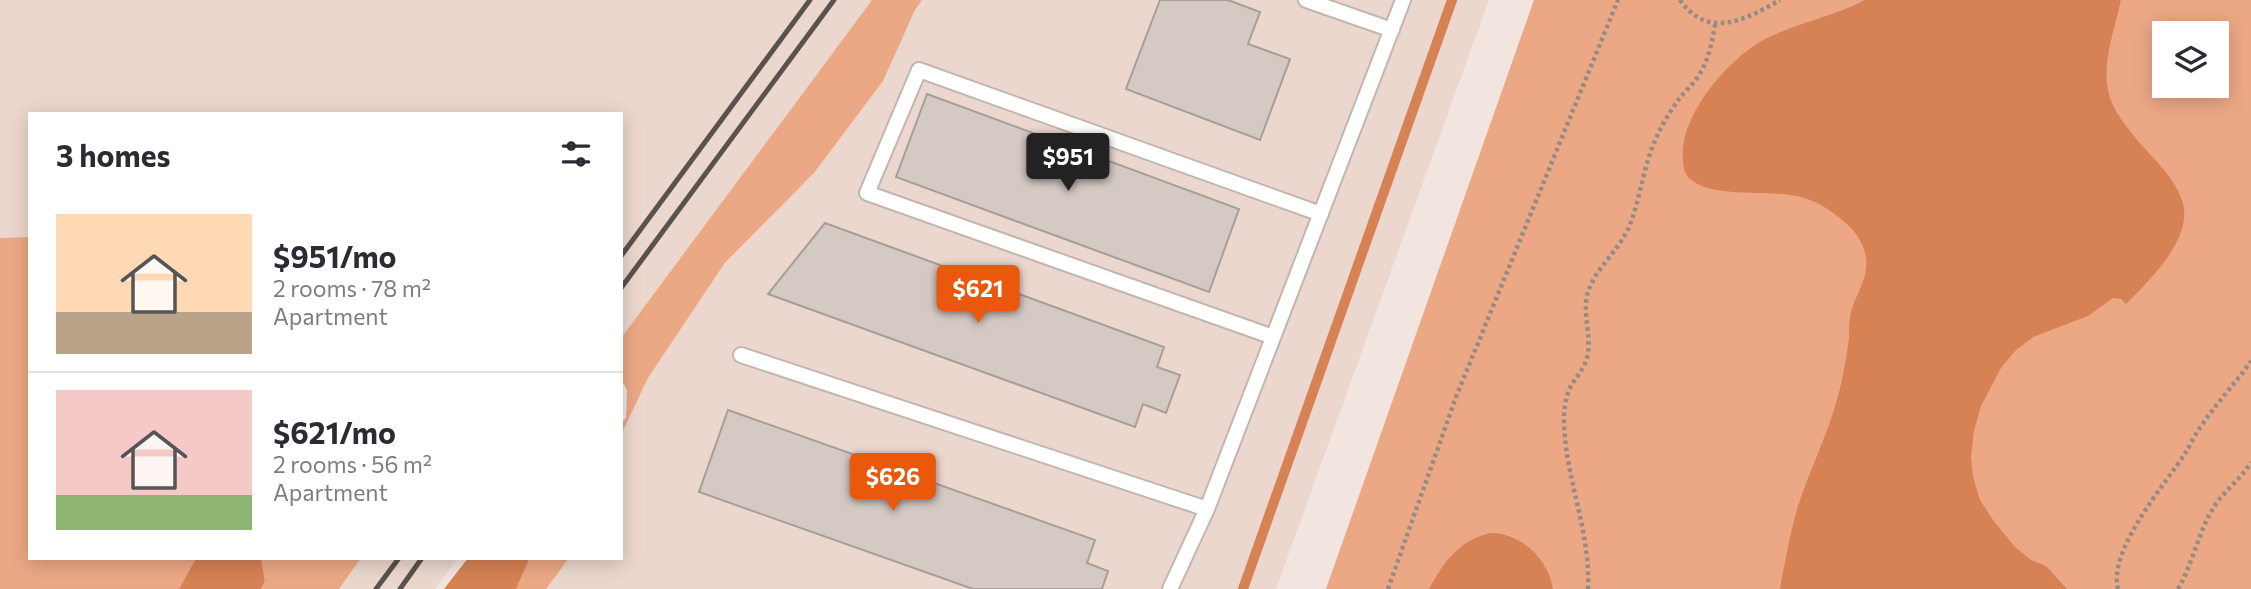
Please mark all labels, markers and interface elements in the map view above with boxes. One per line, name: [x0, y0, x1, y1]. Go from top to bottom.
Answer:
map controls: [2152, 21, 2229, 98]
button: layers: [2152, 21, 2229, 98]
pin: $951: [1027, 134, 1109, 193]
icon: filters: [557, 135, 595, 173]
text: 3 homes: [56, 136, 170, 173]
text: $951: [1042, 142, 1094, 170]
text: $951/mo: [273, 237, 397, 274]
icon: home: [112, 242, 196, 326]
pin: $621: [937, 266, 1019, 325]
text: 2 rooms · 78 m²: [273, 274, 431, 302]
text: $621: [953, 274, 1003, 302]
text: Apartment: [273, 302, 388, 330]
text: $621/mo: [273, 413, 396, 450]
icon: home: [112, 418, 196, 502]
text: 2 rooms · 56 m²: [273, 450, 432, 478]
pin: $626: [852, 454, 934, 513]
text: $626: [866, 462, 920, 490]
text: Apartment: [273, 478, 388, 506]

